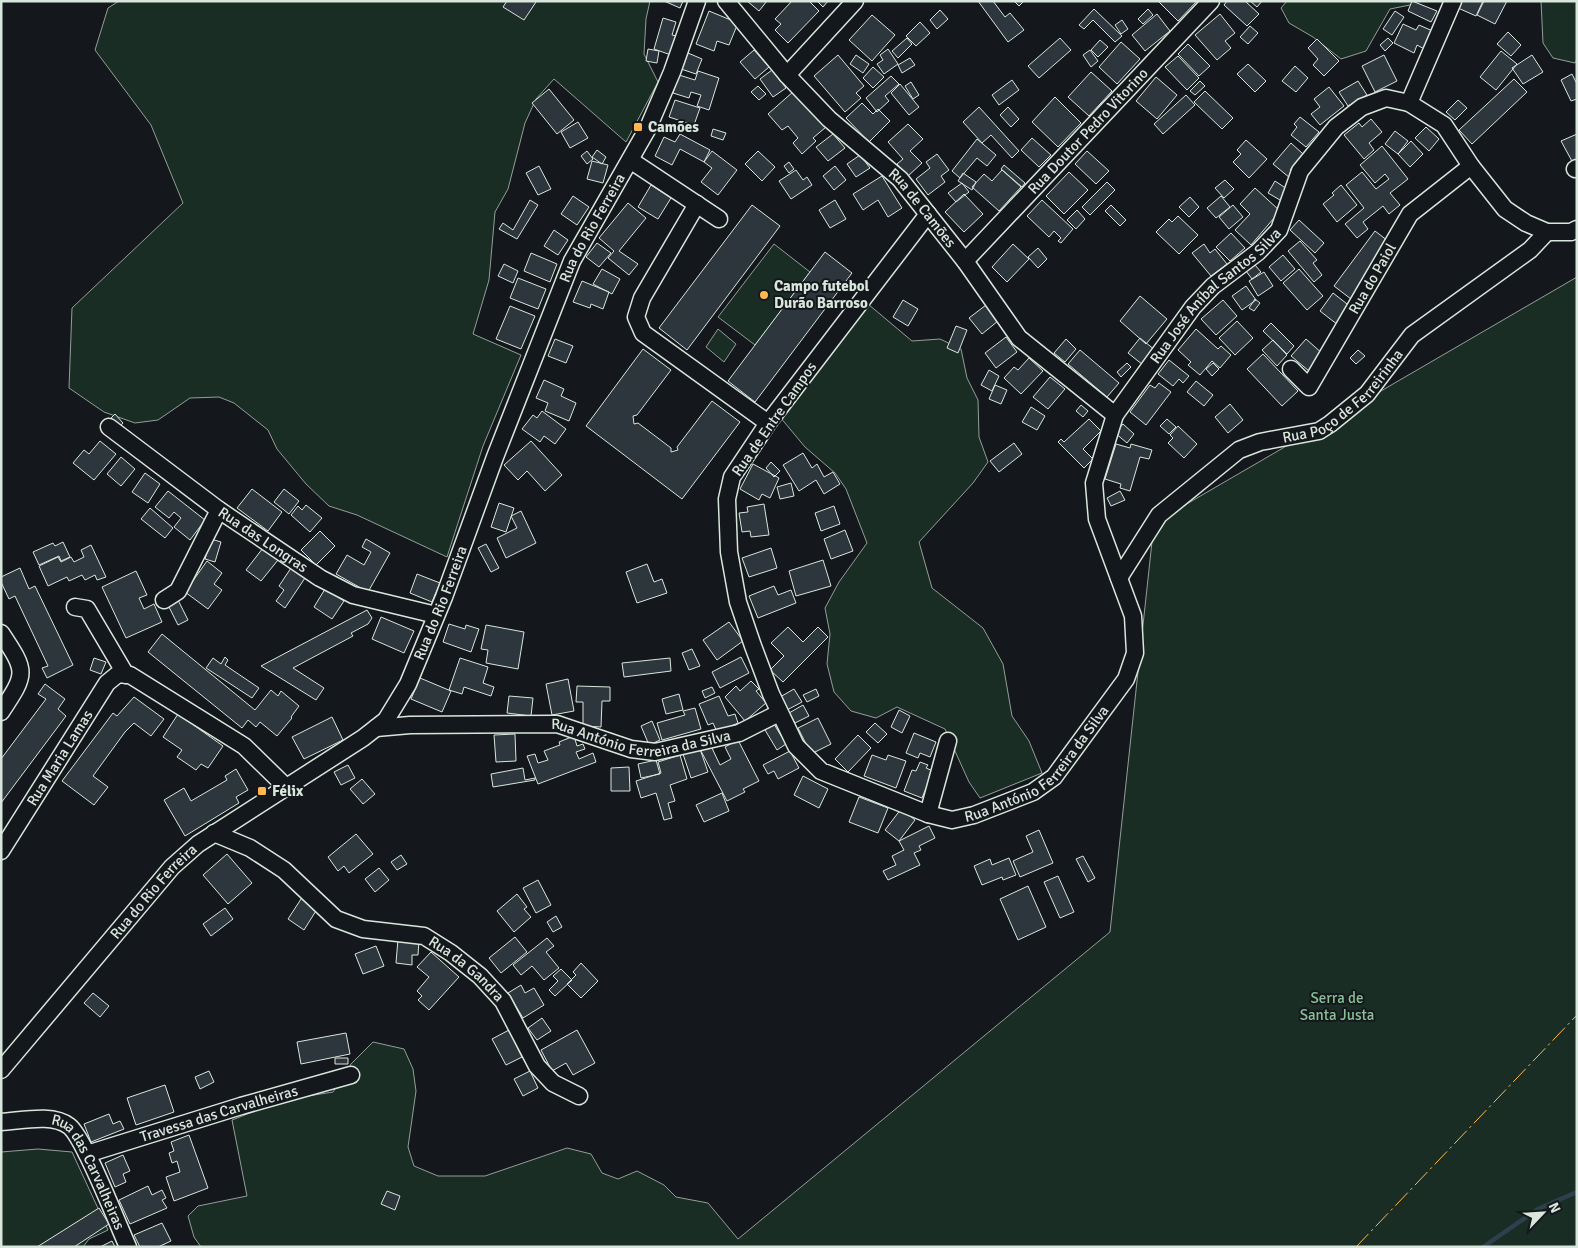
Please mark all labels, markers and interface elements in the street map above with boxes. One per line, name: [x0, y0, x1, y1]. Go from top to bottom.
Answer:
street label: Rua Doutor Pedro Vitorino: [1024, 64, 1152, 198]
place label: Camões: [648, 118, 699, 136]
marker: Camões: [632, 121, 644, 133]
street label: Rua de Camões: [885, 164, 960, 251]
street label: Rua do Rio Ferreira: [556, 170, 629, 285]
street label: Rua José Aníbal Santos Silva: [1146, 224, 1285, 367]
street label: Rua do Paiol: [1345, 240, 1400, 317]
place label: Campo futebol Durão Barroso: [774, 277, 870, 312]
marker: Campo futebol Durão Barroso: [758, 289, 770, 301]
street label: Rua Poço de Ferreirinha: [1281, 346, 1407, 447]
street label: Rua de Entre Campos: [728, 358, 820, 480]
street label: Rua das Longras: [215, 503, 312, 577]
street label: Rua do Rio Ferreira: [410, 543, 471, 663]
street label: Rua António Ferreira da Silva: [963, 702, 1112, 826]
street label: Rua Maria Lamas: [23, 706, 97, 809]
street label: Rua António Ferreira da Silva: [551, 715, 732, 761]
place label: Félix: [272, 782, 304, 800]
marker: Félix: [256, 785, 268, 797]
street label: Rua do Rio Ferreira: [106, 840, 201, 943]
street label: Rua da Gandra: [425, 932, 508, 1005]
park label: Serra de Santa Justa: [1300, 989, 1374, 1024]
street label: Travessa das Carvalheiras: [138, 1081, 300, 1146]
street label: Rua das Carvalheiras: [50, 1110, 129, 1233]
north arrow: [1518, 1188, 1568, 1238]
text: N: [1545, 1200, 1564, 1216]

